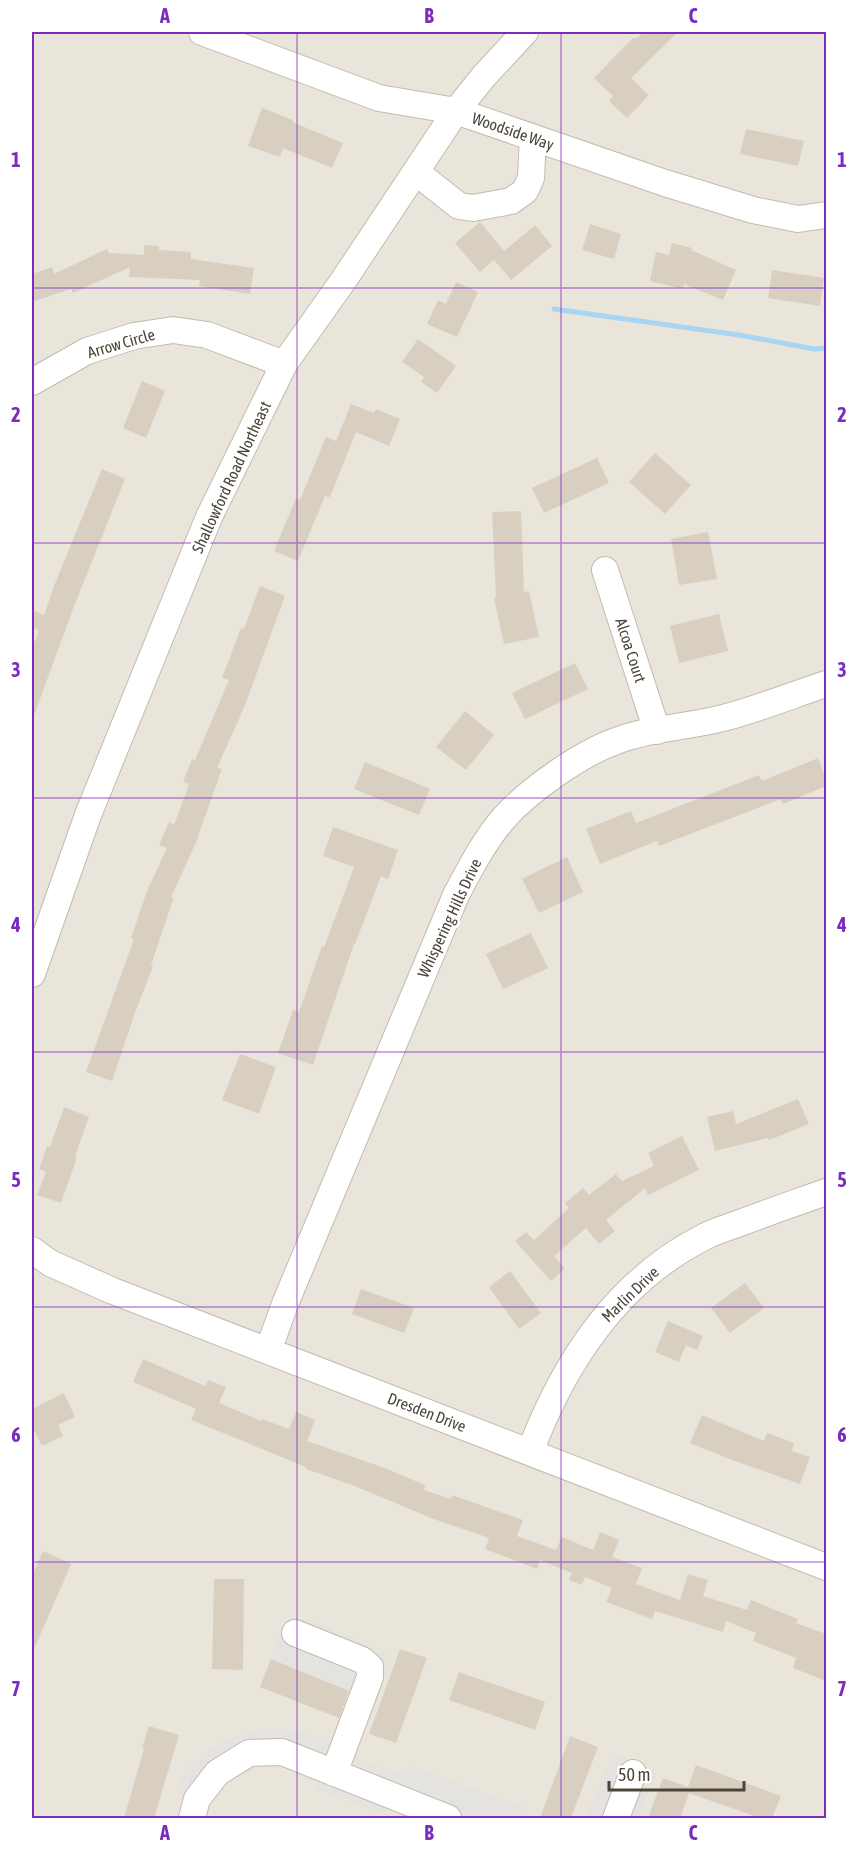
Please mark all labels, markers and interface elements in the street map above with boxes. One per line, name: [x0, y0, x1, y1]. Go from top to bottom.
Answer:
text: A: [159, 4, 170, 27]
text: B: [424, 4, 434, 27]
text: C: [689, 4, 698, 27]
street label: Woodside Way: [469, 109, 557, 154]
text: 1: [11, 148, 21, 171]
text: 1: [837, 148, 847, 171]
street label: Arrow Circle: [85, 325, 157, 361]
street label: Shallowford Road Northeast: [188, 398, 274, 556]
text: 2: [11, 403, 21, 426]
text: 2: [837, 403, 847, 426]
street label: Alcoa Court: [612, 616, 650, 685]
text: 3: [11, 658, 21, 681]
text: 3: [837, 658, 847, 681]
street label: Whispering Hills Drive: [414, 856, 485, 981]
text: 4: [10, 913, 21, 936]
text: 4: [836, 913, 847, 936]
text: 5: [11, 1168, 21, 1191]
text: 5: [837, 1168, 847, 1191]
street label: Marlin Drive: [598, 1263, 662, 1325]
street label: Dresden Drive: [385, 1389, 469, 1435]
text: 6: [11, 1423, 21, 1446]
text: 6: [837, 1423, 847, 1446]
text: 7: [11, 1677, 21, 1700]
text: 7: [837, 1677, 847, 1700]
scale bar: [609, 1754, 744, 1792]
text: 50 m: [618, 1764, 650, 1785]
text: A: [159, 1821, 170, 1844]
text: B: [424, 1821, 434, 1844]
text: C: [689, 1821, 698, 1844]

